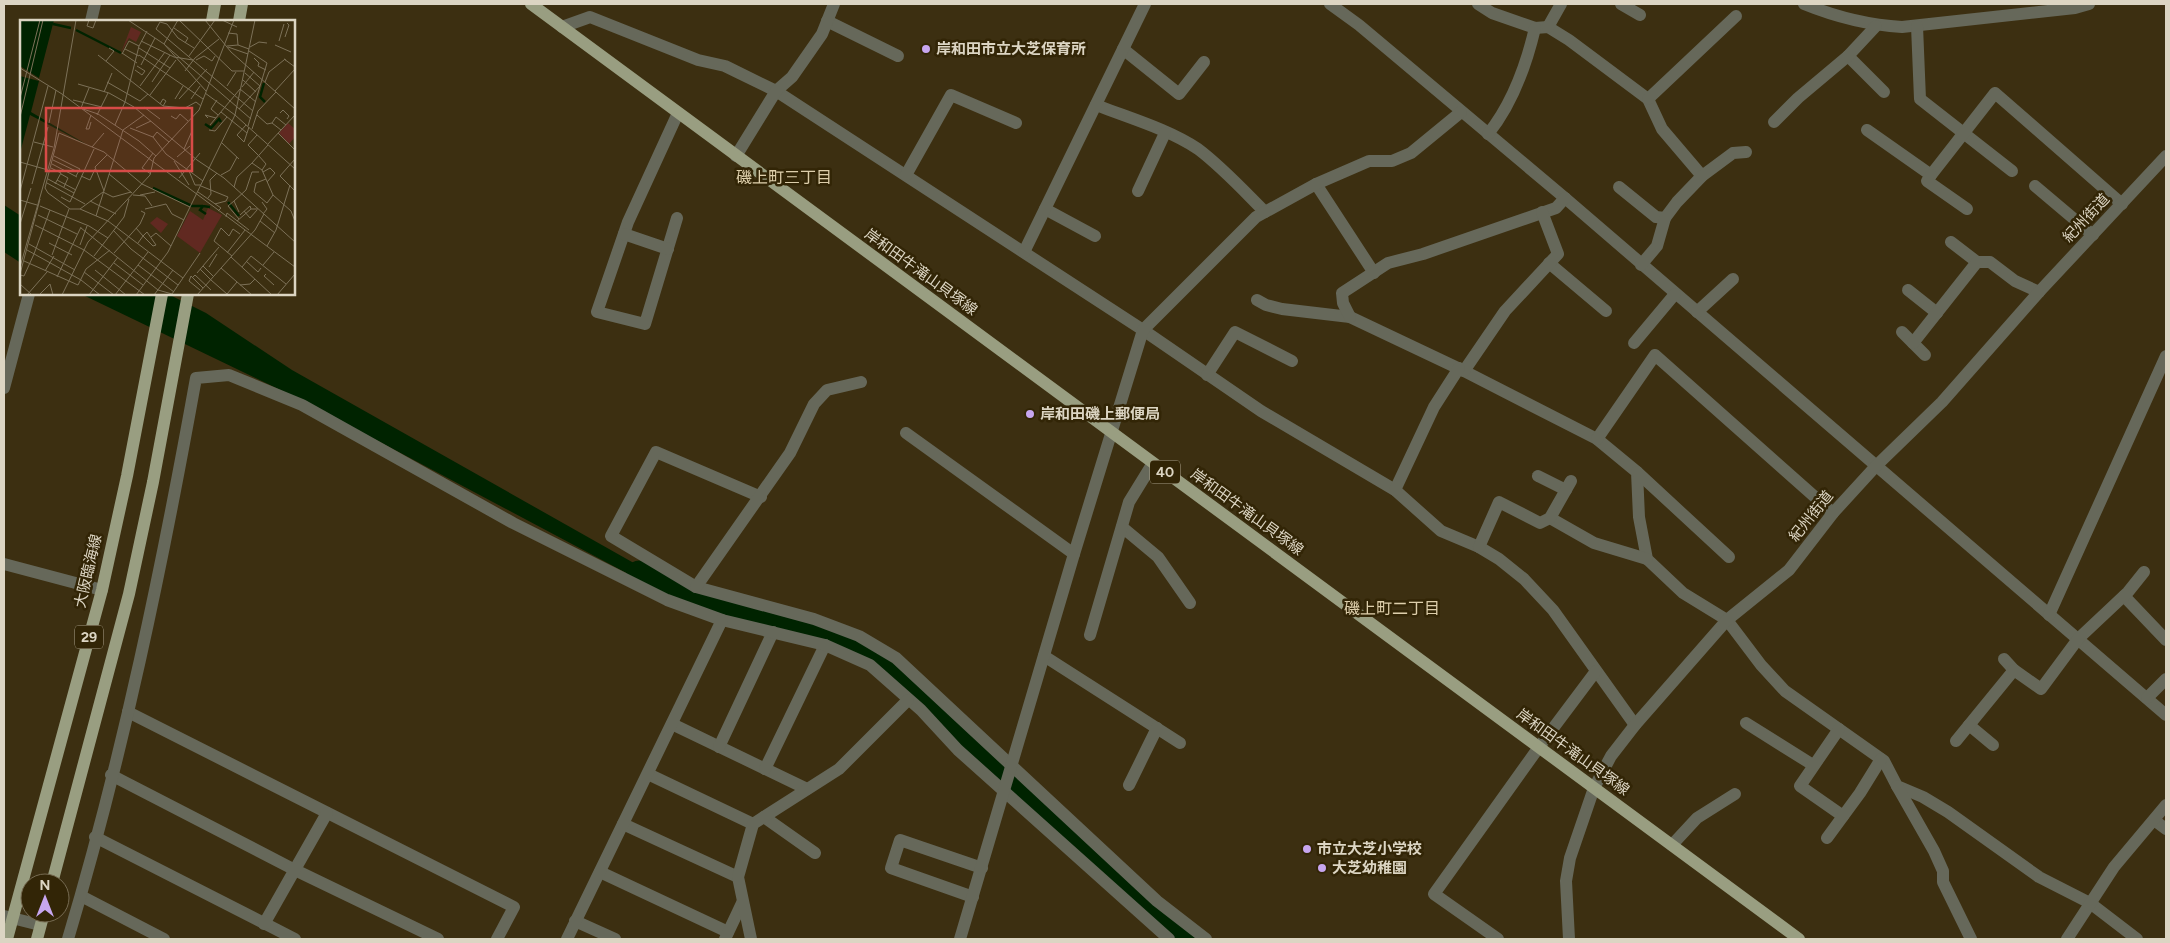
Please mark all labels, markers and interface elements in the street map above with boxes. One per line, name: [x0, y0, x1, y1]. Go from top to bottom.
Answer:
inset map: [20, 20, 295, 295]
place label: 岸和田市立大芝保育所: [936, 40, 1086, 58]
marker: 岸和田市立大芝保育所: [920, 43, 932, 55]
district label: 磯上町三丁目: [736, 168, 832, 187]
street label: 紀州街道: [2059, 190, 2113, 246]
street label: 岸和田牛滝山貝塚線: [861, 225, 981, 319]
place label: 岸和田磯上郵便局: [1040, 405, 1160, 423]
marker: 岸和田磯上郵便局: [1024, 408, 1036, 420]
road number: 40: [1150, 461, 1180, 484]
street label: 岸和田牛滝山貝塚線: [1187, 465, 1307, 559]
street label: 紀州街道: [1785, 487, 1837, 545]
street label: 大阪臨海線: [71, 532, 105, 610]
district label: 磯上町二丁目: [1344, 599, 1440, 618]
road number: 29: [75, 626, 103, 649]
street label: 岸和田牛滝山貝塚線: [1513, 705, 1633, 799]
place label: 市立大芝小学校: [1317, 840, 1422, 858]
marker: 市立大芝小学校: [1301, 843, 1313, 855]
place label: 大芝幼稚園: [1332, 859, 1407, 877]
marker: 大芝幼稚園: [1316, 862, 1328, 874]
north arrow: [20, 873, 70, 923]
text: N: [40, 877, 50, 894]

